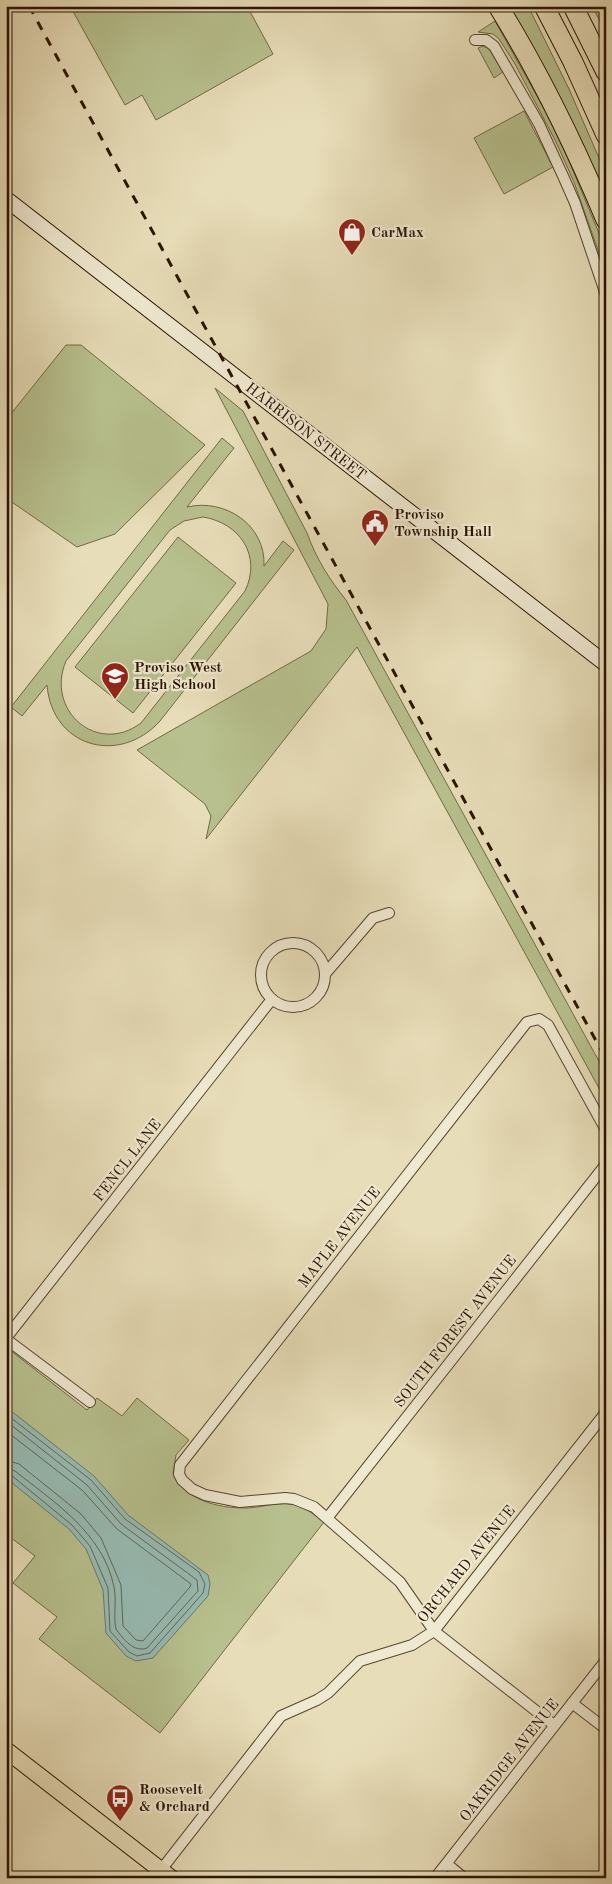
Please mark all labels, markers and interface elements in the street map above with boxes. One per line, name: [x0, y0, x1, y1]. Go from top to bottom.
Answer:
shop icon: CarMax: [337, 217, 367, 256]
place label: CarMax: [371, 226, 424, 241]
street label: HARRISON STREET: [242, 381, 368, 484]
public building icon: Proviso Township Hall: [360, 508, 390, 547]
place label: Proviso Township Hall: [394, 508, 492, 540]
school or university icon: Proviso West High School: [100, 661, 130, 700]
place label: Proviso West High School: [134, 661, 222, 693]
street label: FENCL LANE: [92, 1117, 165, 1205]
street label: MAPLE AVENUE: [296, 1185, 384, 1291]
street label: SOUTH FOREST AVENUE: [392, 1253, 520, 1411]
street label: ORCHARD AVENUE: [415, 1504, 519, 1626]
street label: OAKRIDGE AVENUE: [458, 1697, 562, 1825]
bus stop icon: Roosevelt & Orchard: [105, 1783, 135, 1822]
place label: Roosevelt & Orchard: [139, 1783, 210, 1815]

